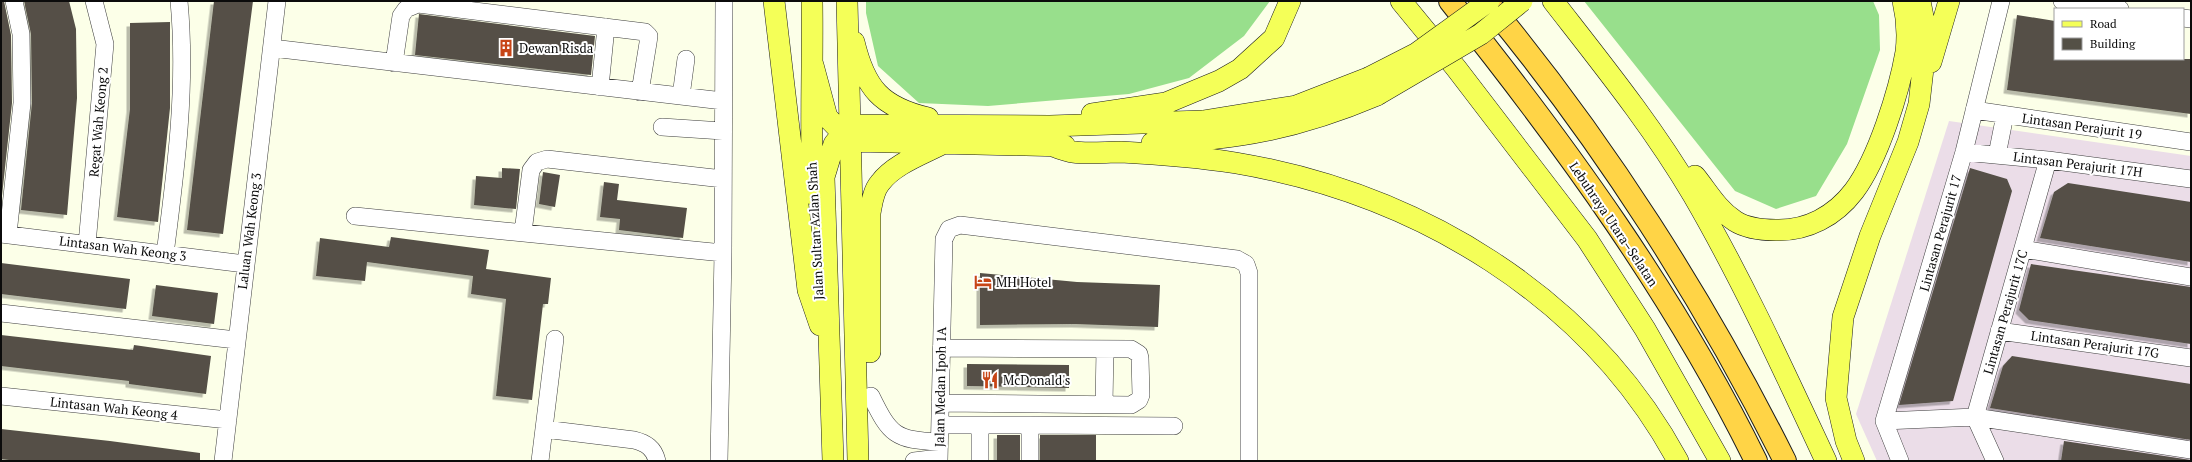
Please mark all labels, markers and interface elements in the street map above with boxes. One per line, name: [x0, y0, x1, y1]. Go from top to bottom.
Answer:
legend: [2054, 8, 2184, 60]
text: Road: [2090, 16, 2117, 31]
text: Building: [2090, 36, 2136, 51]
building icon: Dewan Risda: [496, 38, 516, 58]
place label: Dewan Risda: [519, 39, 594, 57]
street label: Regat Wah Keong 2: [84, 66, 112, 178]
street label: Lintasan Perajurit 19: [2021, 109, 2143, 143]
street label: Lintasan Perajurit 17H: [2012, 147, 2144, 181]
street label: Lebuhraya Utara–Selatan: [1566, 158, 1663, 290]
street label: Jalan Sultan Azlan Shah: [802, 161, 828, 300]
street label: Laluan Wah Keong 3: [233, 172, 265, 290]
street label: Lintasan Perajurit 17: [1915, 172, 1965, 293]
street label: Lintasan Wah Keong 3: [58, 231, 188, 265]
street label: Lintasan Perajurit 17C: [1979, 248, 2031, 376]
hotel icon: MH Hotel: [973, 272, 993, 292]
place label: MH Hotel: [996, 273, 1052, 291]
street label: Jalan Medan Ipoh 1A: [930, 326, 950, 447]
street label: Lintasan Perajurit 17G: [2030, 326, 2160, 362]
restaurant icon: McDonald's: [980, 370, 1000, 390]
place label: McDonald's: [1003, 371, 1070, 389]
street label: Lintasan Wah Keong 4: [49, 392, 179, 424]

